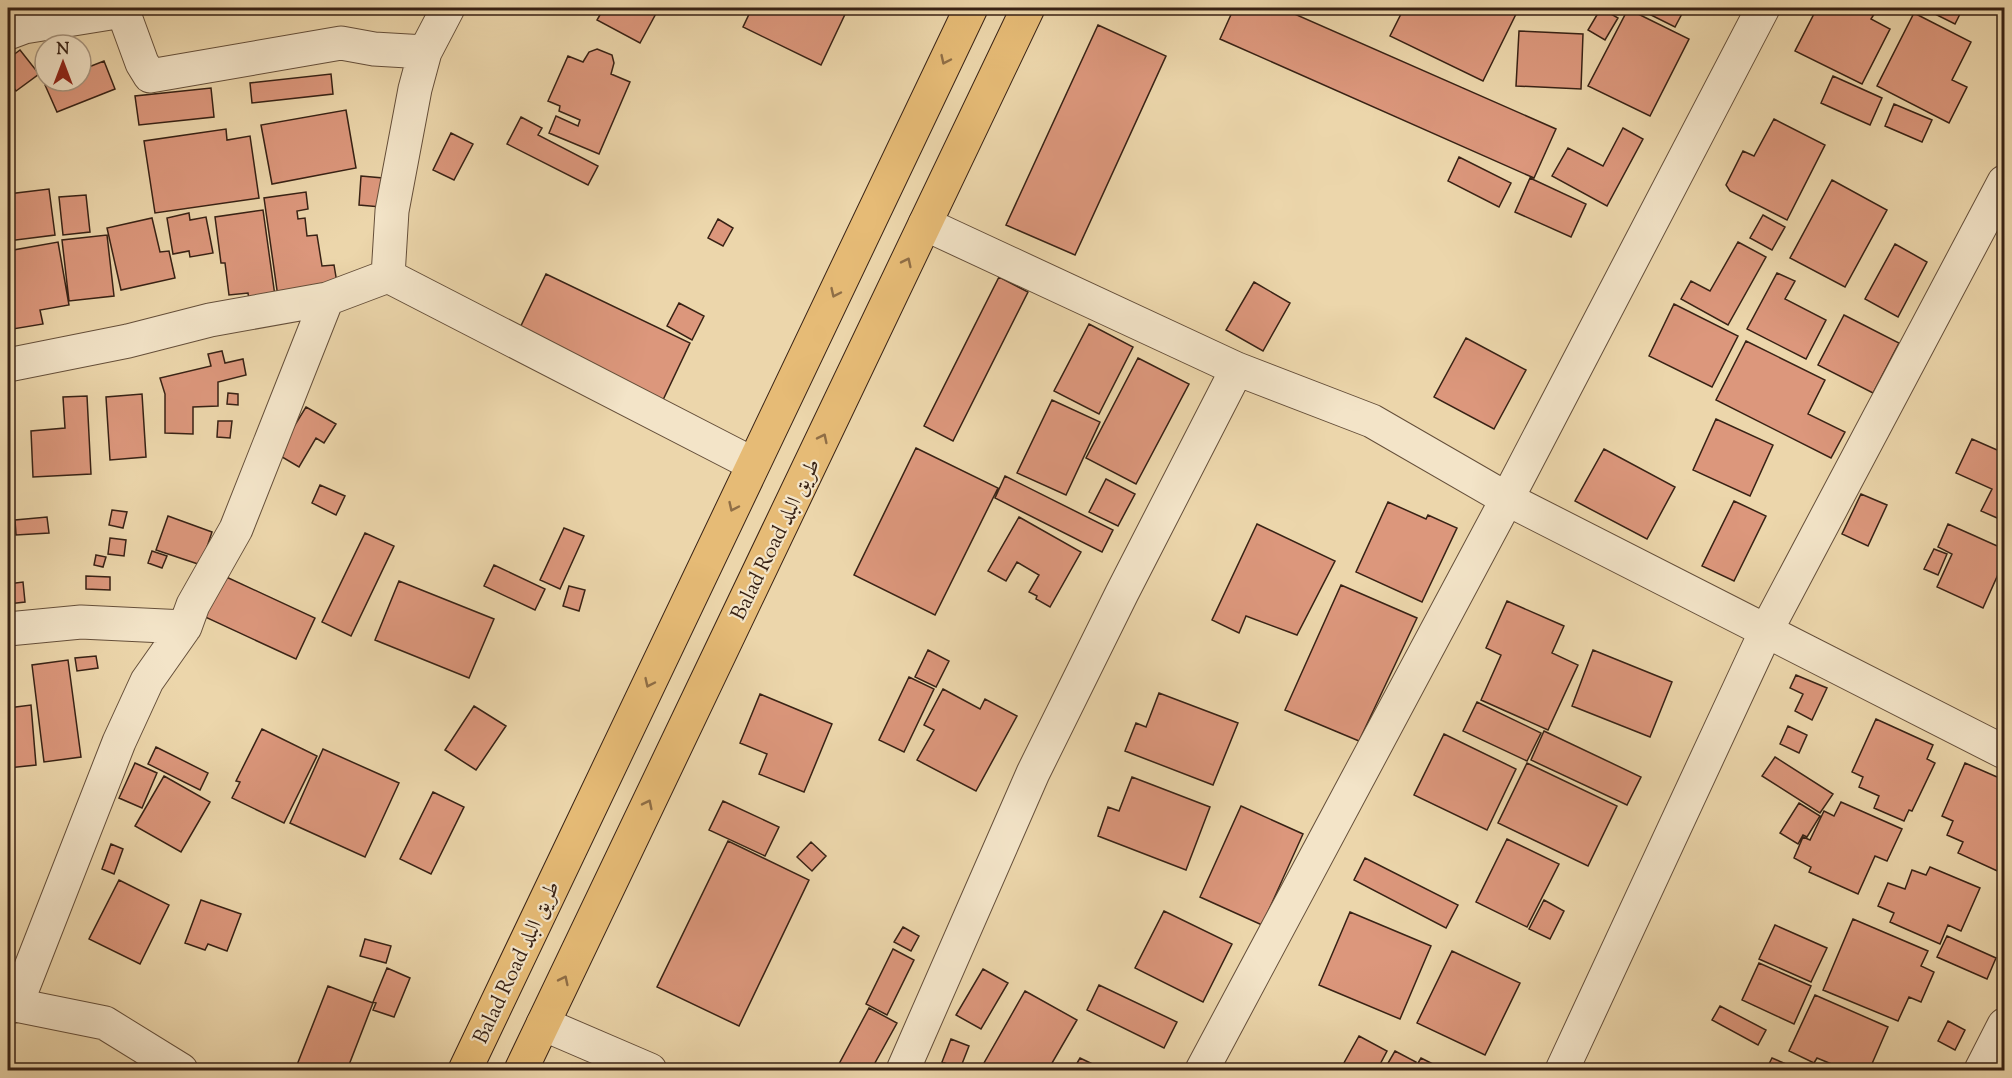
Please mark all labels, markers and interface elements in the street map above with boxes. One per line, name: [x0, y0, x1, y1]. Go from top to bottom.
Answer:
north arrow: [33, 33, 93, 93]
text: N: [57, 39, 70, 62]
one-way arrow: [941, 54, 953, 65]
one-way arrow: [899, 258, 911, 269]
one-way arrow: [830, 287, 842, 298]
one-way arrow: [815, 434, 827, 445]
street label: Balad Road طريق البلد: [725, 454, 829, 626]
one-way arrow: [728, 501, 740, 512]
one-way arrow: [645, 677, 656, 688]
one-way arrow: [641, 799, 653, 810]
street label: Balad Road طريق البلد: [467, 876, 569, 1049]
one-way arrow: [557, 975, 569, 986]

